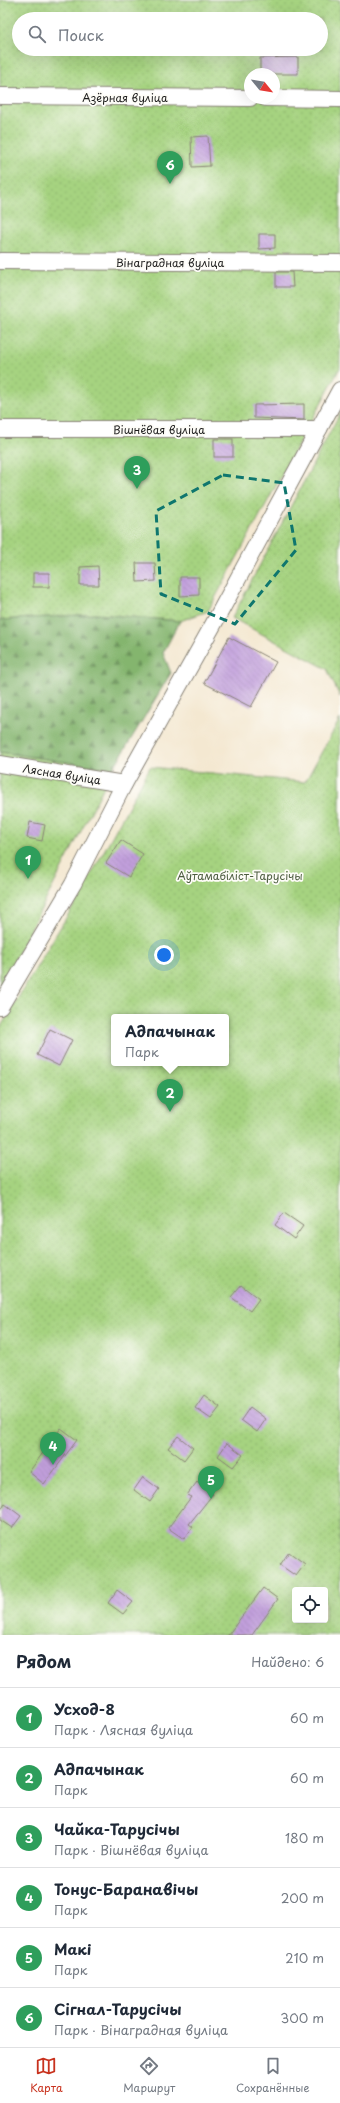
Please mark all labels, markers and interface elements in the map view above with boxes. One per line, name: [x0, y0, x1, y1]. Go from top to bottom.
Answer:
search box: [12, 12, 328, 56]
icon: search: [26, 23, 48, 45]
text: Поиск: [58, 23, 104, 46]
north arrow: [244, 68, 280, 104]
street label: Азёрная вуліца: [82, 89, 168, 106]
pin: 6: [157, 151, 183, 184]
street label: Вінаградная вуліца: [116, 254, 224, 271]
street label: Вішнёвая вуліца: [113, 421, 205, 438]
pin: 3: [124, 456, 150, 489]
street label: Лясная вуліца: [22, 759, 103, 789]
pin: 1: [15, 846, 41, 879]
park label: Аўтамабіліст-Тарусічы: [177, 867, 303, 884]
your location: [154, 945, 174, 965]
popup: [111, 1014, 229, 1066]
text: Адпачынак: [125, 1019, 215, 1042]
text: Парк: [125, 1042, 159, 1061]
pin: 2: [157, 1079, 183, 1112]
pin: 4: [40, 1432, 66, 1465]
pin: 5: [198, 1466, 224, 1499]
map controls: [292, 1587, 328, 1623]
button: locate: [292, 1587, 328, 1623]
text: Рядом: [16, 1648, 71, 1674]
text: Найдено: 6: [251, 1652, 324, 1671]
text: Усход-8: [54, 1697, 115, 1720]
text: 1: [26, 1708, 32, 1727]
text: 60 m: [290, 1708, 324, 1727]
text: Парк · Лясная вуліца: [54, 1720, 193, 1739]
text: Адпачынак: [54, 1757, 144, 1780]
text: 2: [24, 1768, 34, 1787]
text: 60 m: [290, 1768, 324, 1787]
text: Парк: [54, 1780, 88, 1799]
text: Чайка-Тарусічы: [54, 1817, 180, 1840]
text: 3: [25, 1828, 33, 1847]
text: 180 m: [285, 1828, 324, 1847]
text: Парк · Вішнёвая вуліца: [54, 1840, 208, 1859]
text: Тонус-Баранавічы: [54, 1877, 198, 1900]
text: 4: [25, 1888, 33, 1907]
text: 200 m: [281, 1888, 324, 1907]
text: Парк: [54, 1900, 88, 1919]
text: Макі: [54, 1937, 91, 1960]
text: 5: [25, 1948, 33, 1967]
text: 210 m: [285, 1948, 324, 1967]
text: Парк: [54, 1960, 88, 1979]
text: Сігнал-Тарусічы: [54, 1997, 182, 2020]
text: 6: [24, 2008, 34, 2027]
text: 300 m: [280, 2008, 324, 2027]
text: Парк · Вінаградная вуліца: [54, 2020, 228, 2039]
tab: Карта: [30, 2055, 63, 2096]
tab: Маршрут: [123, 2055, 175, 2096]
tab: Сохранённые: [236, 2055, 310, 2096]

